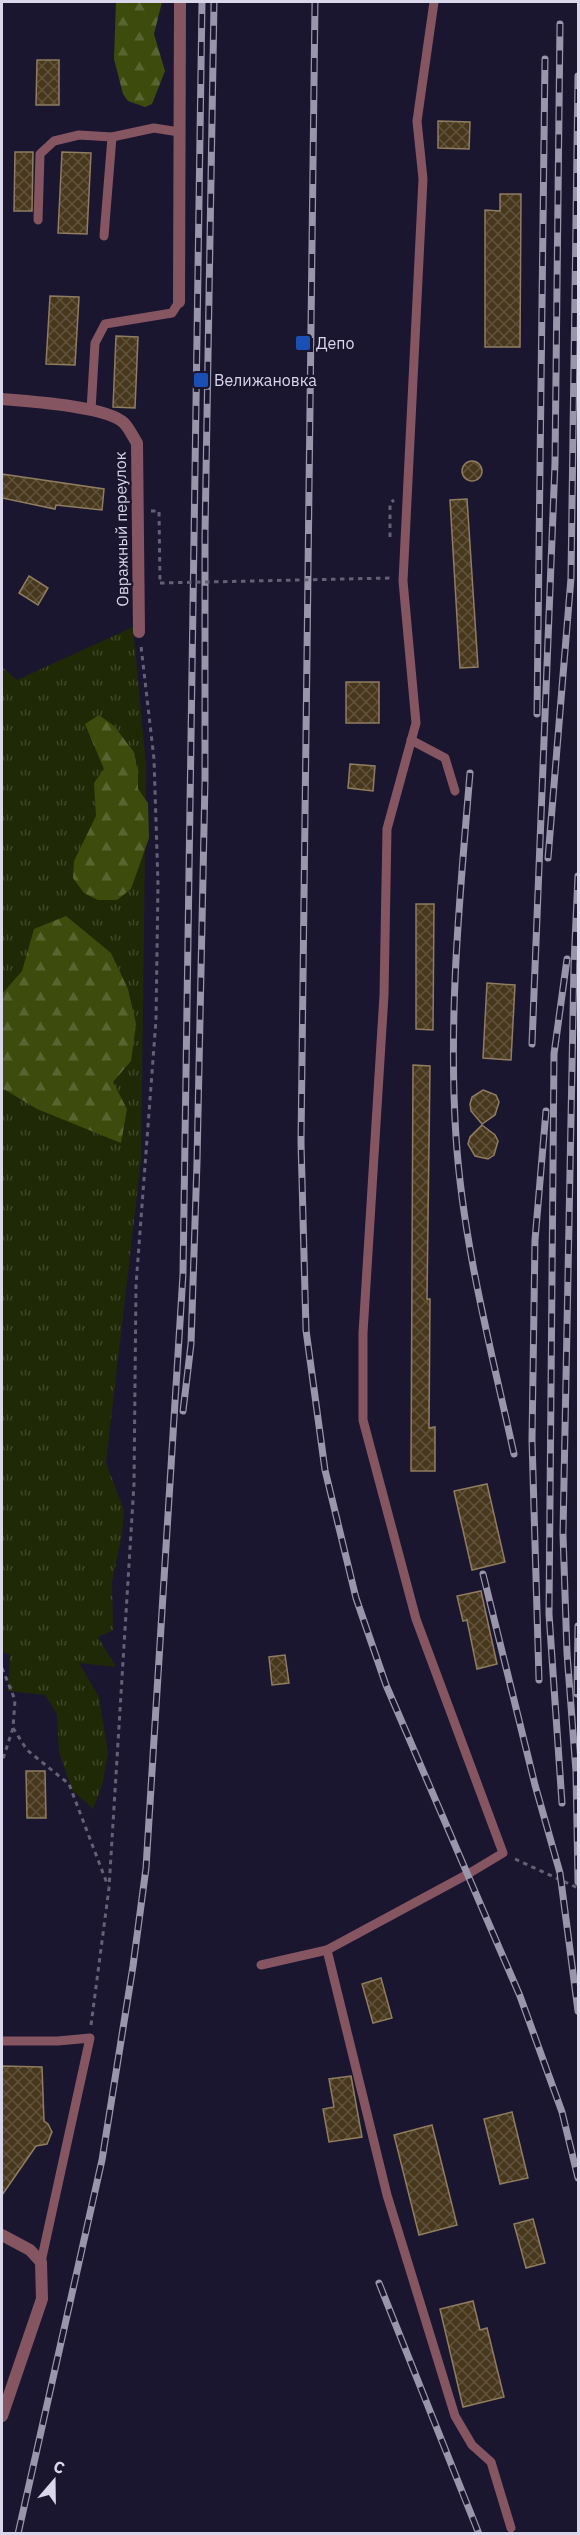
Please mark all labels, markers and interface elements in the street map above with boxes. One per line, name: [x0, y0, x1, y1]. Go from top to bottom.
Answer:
place label: Депо: [316, 333, 354, 353]
marker: Депо: [294, 334, 312, 352]
place label: Велижановка: [214, 370, 317, 390]
marker: Велижановка: [192, 371, 210, 389]
street label: Овражный переулок: [110, 451, 132, 607]
north arrow: [24, 2451, 84, 2511]
text: С: [51, 2456, 67, 2478]

